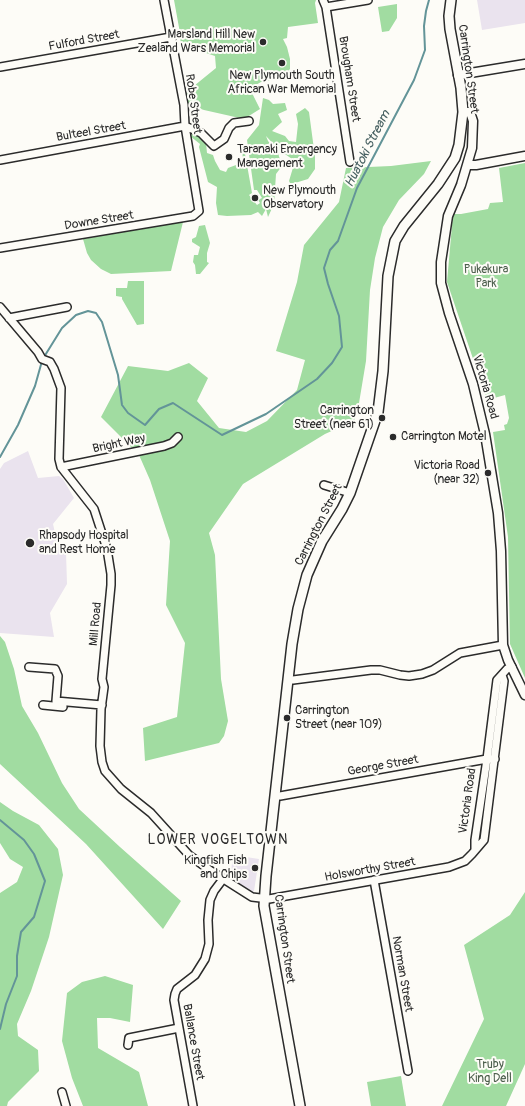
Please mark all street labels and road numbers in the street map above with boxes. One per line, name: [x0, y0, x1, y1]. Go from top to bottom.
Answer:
street label: Carrington Street: [455, 24, 481, 114]
street label: Fulford Street: [47, 28, 121, 54]
street label: Brougham Street: [335, 35, 363, 123]
street label: Robe Street: [182, 73, 204, 135]
street label: Bulteel Street: [55, 119, 127, 145]
street label: Downe Street: [63, 208, 135, 234]
street label: Victoria Road: [469, 353, 501, 421]
street label: Bright Way: [91, 431, 147, 457]
street label: Carrington Street: [292, 482, 346, 568]
street label: Mill Road: [87, 601, 105, 647]
street label: George Street: [346, 753, 420, 779]
street label: Victoria Road: [456, 767, 480, 835]
street label: Holsworthy Street: [324, 855, 416, 885]
street label: Carrington Street: [271, 894, 297, 984]
street label: Norman Street: [388, 935, 416, 1013]
street label: Ballance Street: [179, 1003, 207, 1081]

